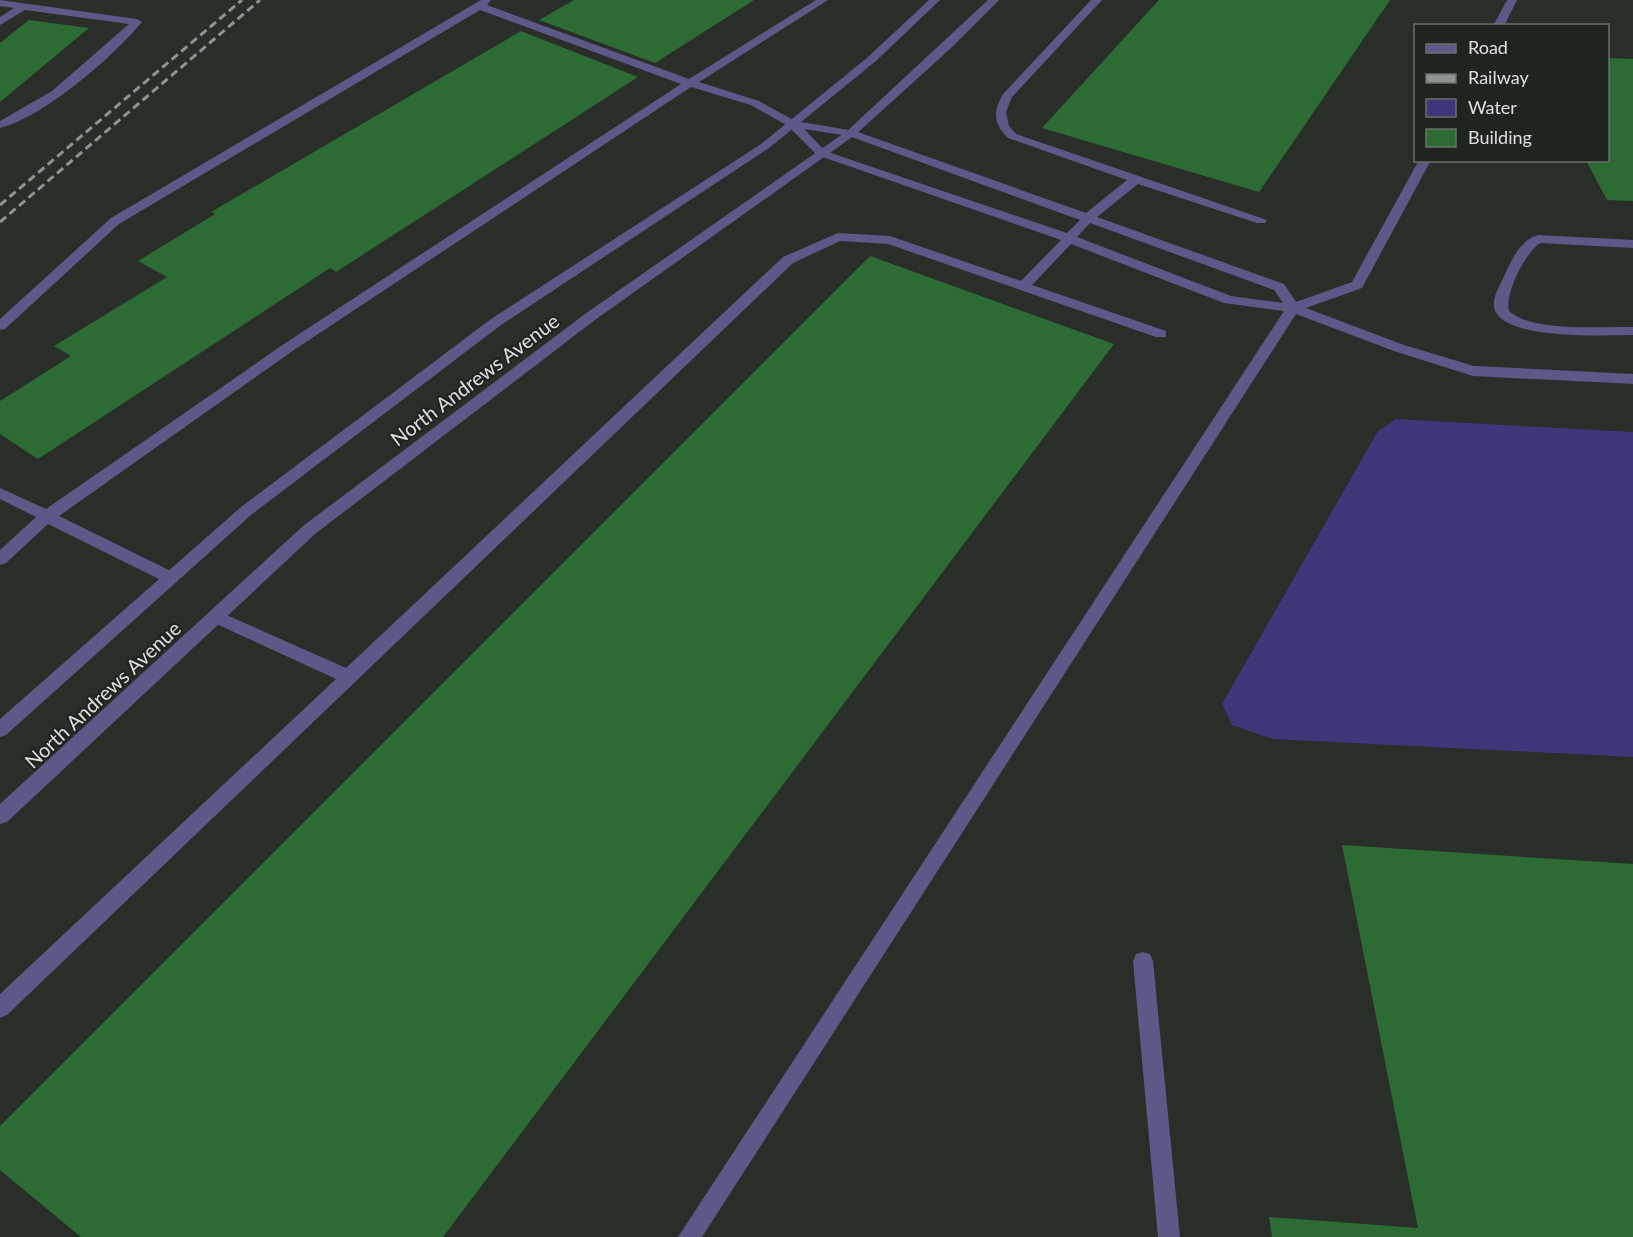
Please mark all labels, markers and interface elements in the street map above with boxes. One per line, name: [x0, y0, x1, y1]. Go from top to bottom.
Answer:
legend: [1414, 24, 1609, 162]
text: Road: [1468, 36, 1508, 58]
text: Railway: [1468, 66, 1529, 88]
text: Water: [1468, 96, 1517, 118]
text: Building: [1468, 126, 1532, 148]
street label: North Andrews Avenue: [386, 308, 563, 450]
street label: North Andrews Avenue: [19, 616, 185, 773]

